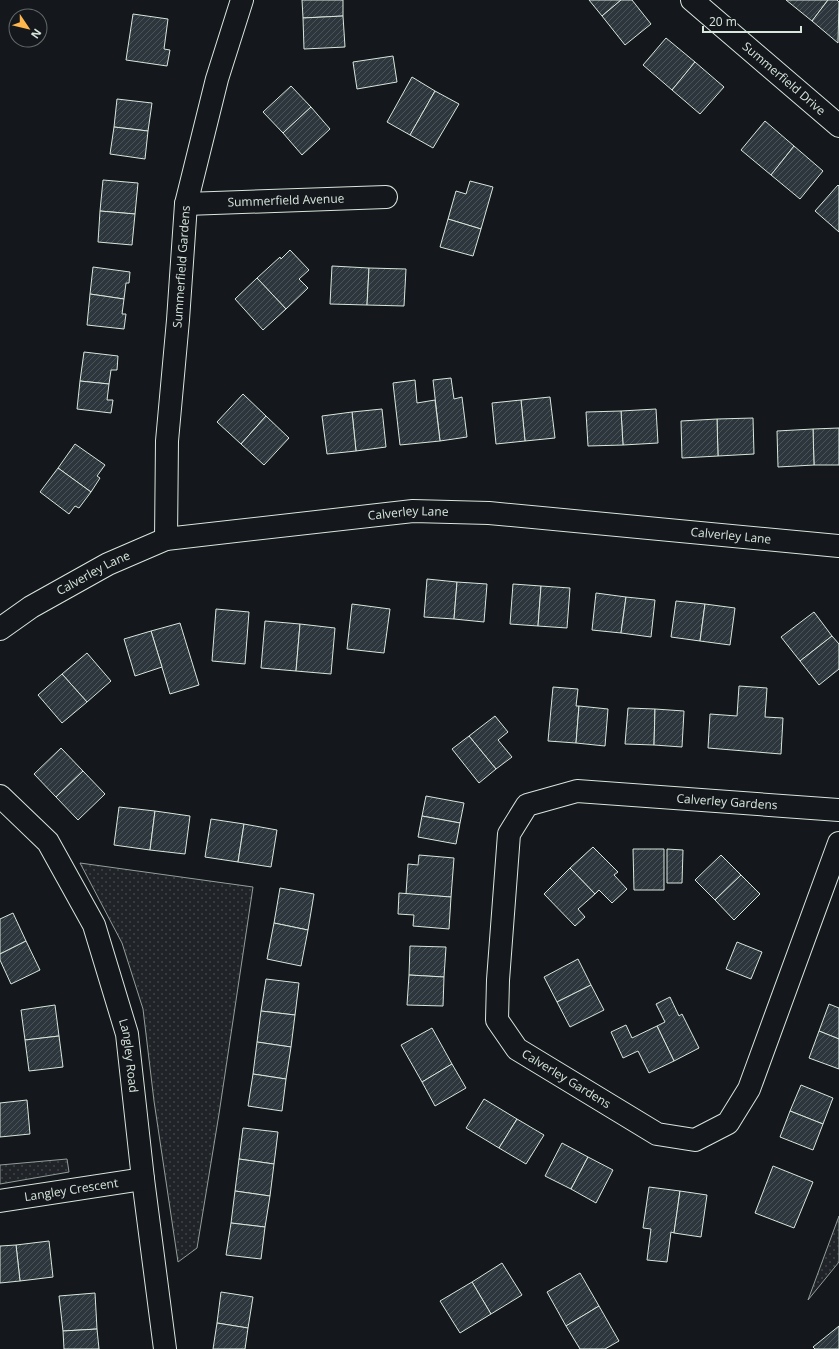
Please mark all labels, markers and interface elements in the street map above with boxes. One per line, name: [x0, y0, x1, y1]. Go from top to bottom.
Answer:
north arrow: [8, 8, 48, 48]
scale bar: [703, 8, 801, 34]
text: 20 m: [709, 13, 737, 30]
text: N: [28, 26, 45, 42]
street label: Summerfield Drive: [739, 38, 830, 119]
street label: Summerfield Avenue: [227, 189, 345, 211]
street label: Summerfield Gardens: [168, 205, 194, 329]
street label: Calverley Lane: [367, 502, 449, 524]
street label: Calverley Lane: [690, 523, 772, 548]
street label: Calverley Lane: [53, 546, 133, 599]
street label: Calverley Gardens: [676, 789, 778, 814]
street label: Langley Road: [115, 1017, 142, 1093]
street label: Calverley Gardens: [519, 1045, 614, 1112]
street label: Langley Crescent: [23, 1174, 119, 1205]

